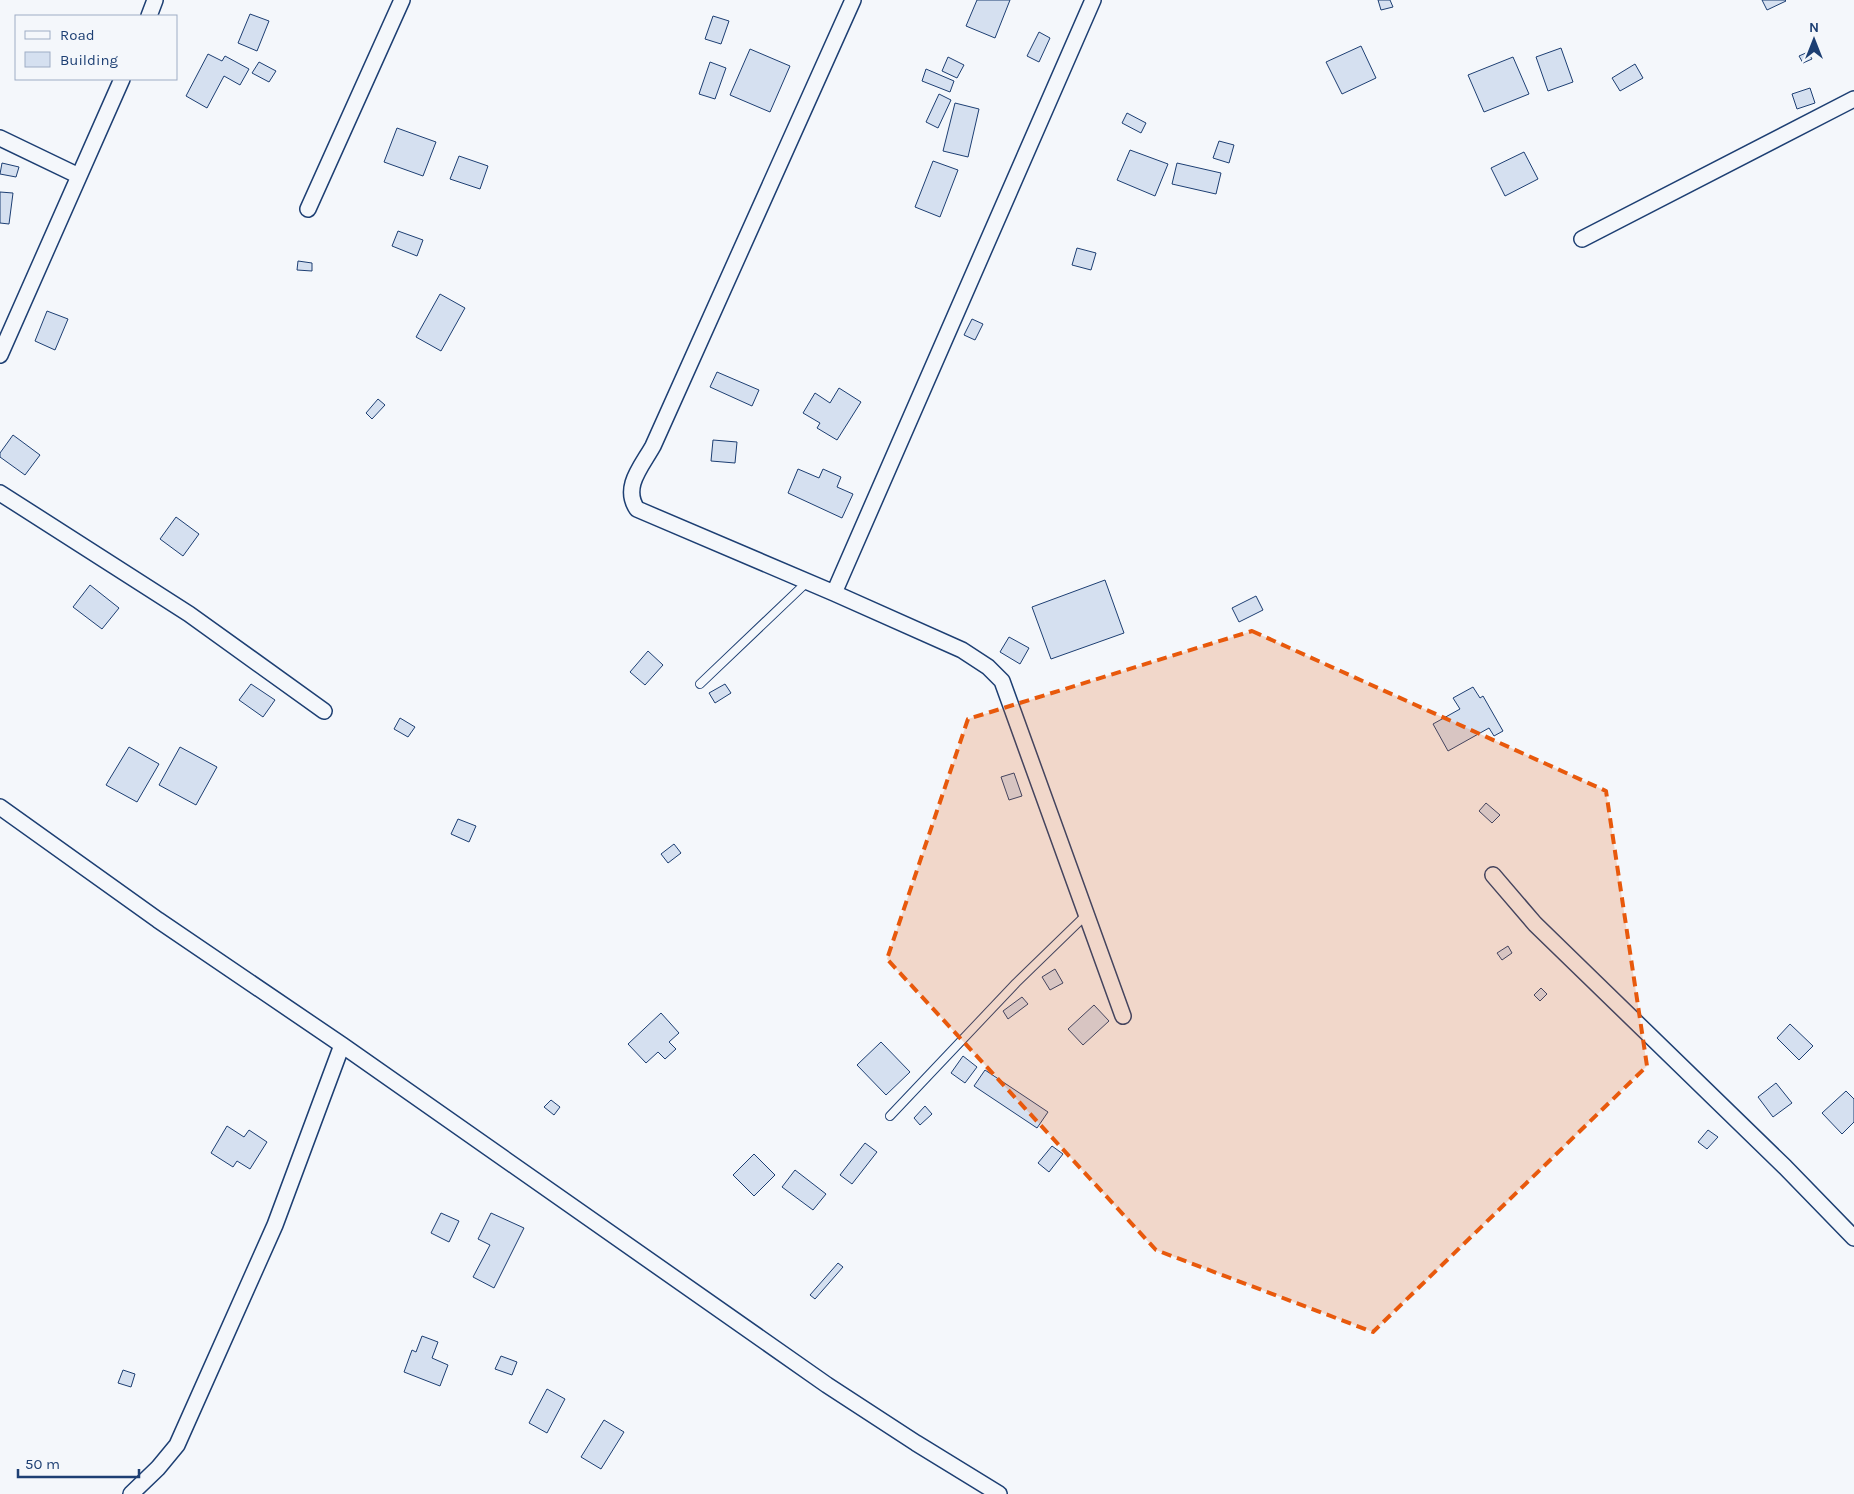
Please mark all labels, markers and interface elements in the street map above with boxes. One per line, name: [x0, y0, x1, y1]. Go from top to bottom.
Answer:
legend: [15, 15, 178, 80]
north arrow: [1789, 15, 1839, 65]
text: N: [1809, 19, 1819, 36]
text: Road: [60, 26, 95, 44]
text: Building: [60, 51, 118, 69]
scale bar: [18, 1446, 139, 1478]
text: 50 m: [25, 1455, 60, 1473]

